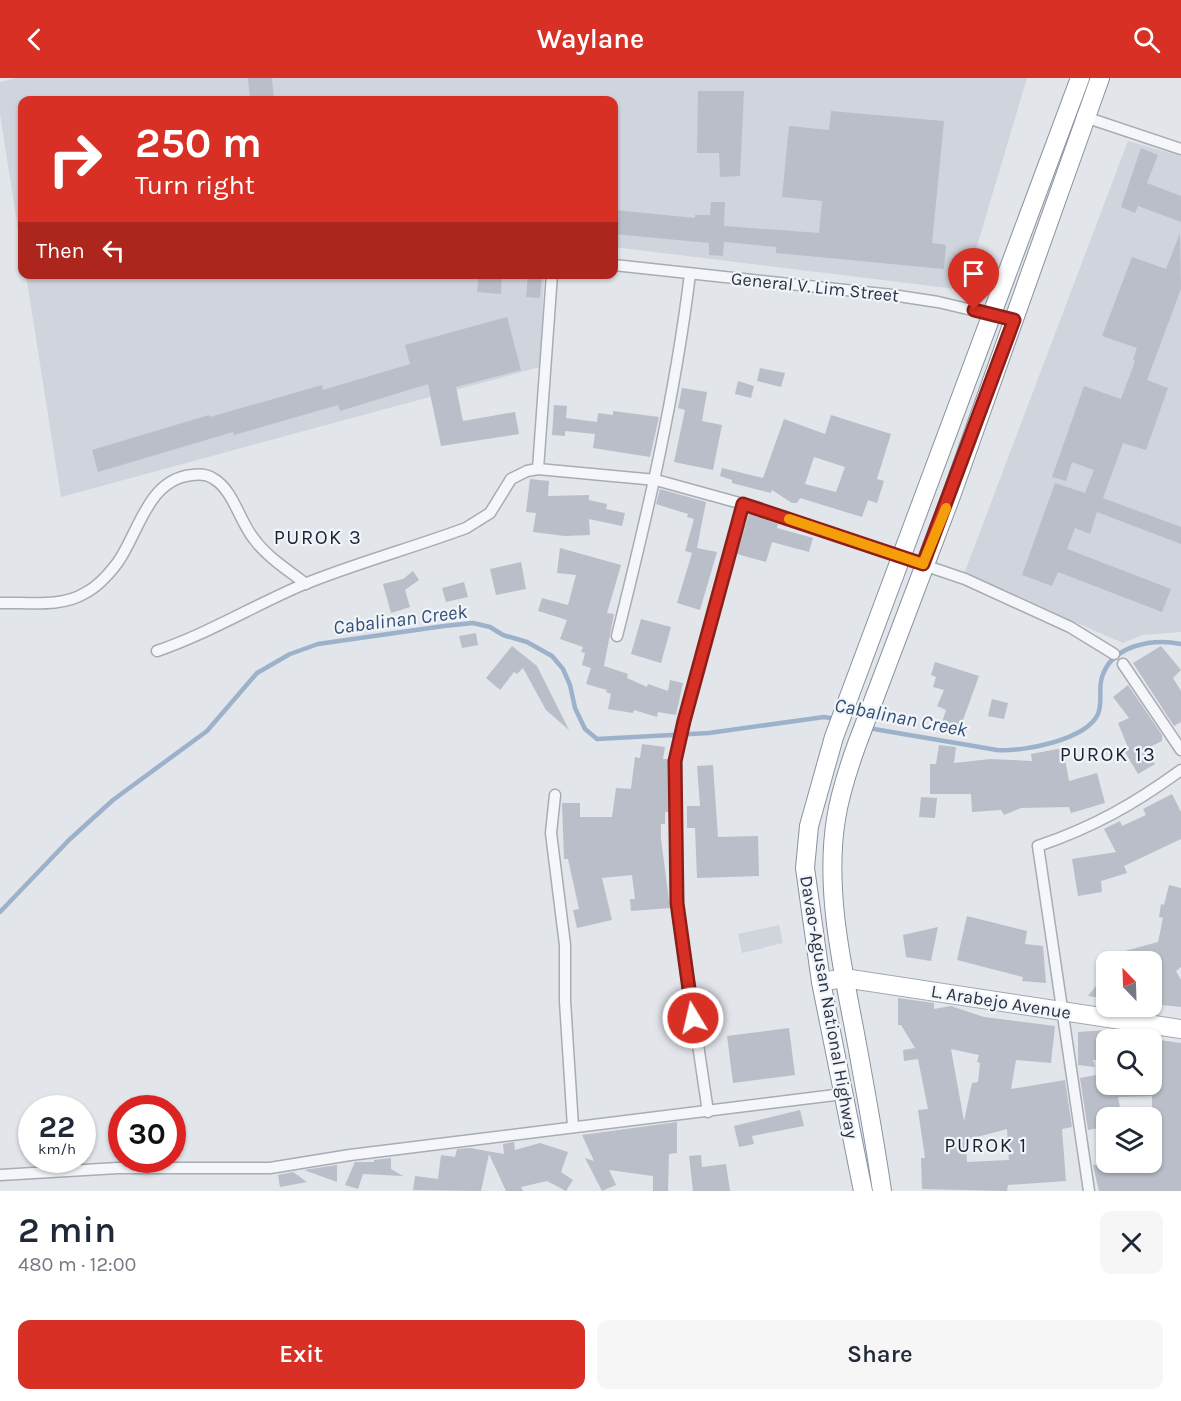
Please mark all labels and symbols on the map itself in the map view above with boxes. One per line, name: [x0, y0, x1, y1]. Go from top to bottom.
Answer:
pin: [948, 248, 999, 310]
street label: General V. Lim Street: [730, 267, 900, 307]
district label: PUROK 3: [274, 526, 362, 549]
water label: Cabalinan Creek: [332, 600, 469, 639]
water label: Cabalinan Creek: [833, 693, 970, 742]
district label: PUROK 13: [1060, 743, 1156, 766]
street label: Davao-Agusan National Highway: [795, 874, 863, 1141]
north arrow: [1096, 951, 1162, 1017]
street label: L. Arabejo Avenue: [929, 980, 1073, 1024]
position arrow: [661, 986, 725, 1050]
speed limit sign: 30: [108, 1095, 186, 1173]
district label: PUROK 1: [944, 1134, 1028, 1157]

